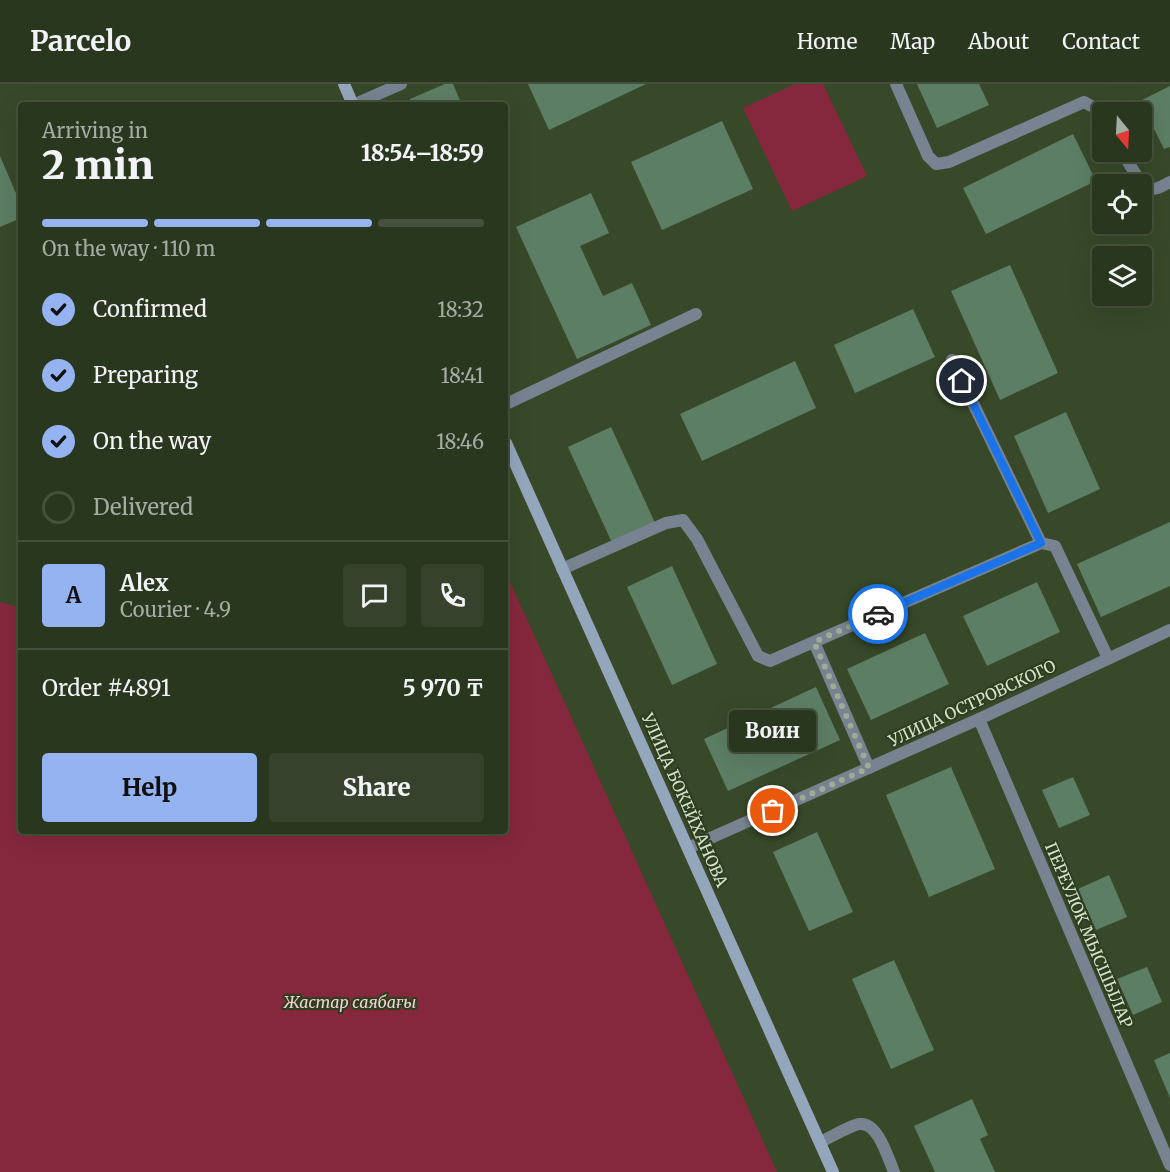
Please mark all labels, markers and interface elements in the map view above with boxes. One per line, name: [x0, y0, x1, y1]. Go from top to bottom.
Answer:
text: Parcelo: [30, 23, 131, 59]
text: Home: [797, 28, 857, 55]
text: Map: [890, 28, 935, 55]
text: About: [968, 28, 1029, 55]
text: Contact: [1062, 28, 1140, 55]
north arrow: [1092, 102, 1152, 162]
map controls: [1092, 102, 1152, 306]
text: Arriving in: [42, 118, 148, 143]
text: 18:54–18:59: [361, 139, 484, 167]
text: 2 min: [42, 141, 154, 190]
button: locate: [1092, 174, 1152, 234]
text: On the way · 110 m: [42, 236, 215, 261]
button: layers: [1092, 246, 1152, 306]
icon: check: [42, 293, 75, 326]
text: Confirmed: [93, 295, 207, 323]
text: 18:32: [437, 297, 484, 322]
pin: [936, 355, 987, 406]
icon: check: [42, 359, 75, 392]
text: Preparing: [93, 361, 198, 389]
text: 18:41: [440, 363, 484, 388]
icon: home: [945, 364, 978, 397]
icon: check: [42, 425, 75, 458]
text: On the way: [93, 427, 211, 455]
text: 18:46: [436, 429, 484, 454]
text: Delivered: [93, 493, 193, 521]
button: chat: [343, 564, 406, 627]
button: phone: [421, 564, 484, 627]
text: Alex: [120, 569, 169, 597]
text: A: [66, 581, 81, 609]
courier: [848, 584, 908, 644]
text: Courier · 4.9: [120, 597, 231, 622]
icon: car: [862, 598, 895, 631]
street label: УЛИЦА ОСТРОВСКОГО: [884, 655, 1059, 751]
text: Order #4891: [42, 674, 171, 702]
text: 5 970 ₸: [403, 674, 484, 702]
street label: УЛИЦА БОКЕЙХАНОВА: [637, 709, 733, 891]
callout: Воин: [730, 709, 816, 751]
text: Воин: [745, 718, 800, 743]
button: Help: [42, 753, 257, 822]
button: Share: [269, 753, 484, 822]
pin: [747, 785, 798, 836]
icon: bag: [756, 794, 789, 827]
street label: ПЕРЕУЛОК МЫСШЫЛАР: [1041, 839, 1137, 1031]
park label: Жастар саябағы: [283, 992, 416, 1012]

